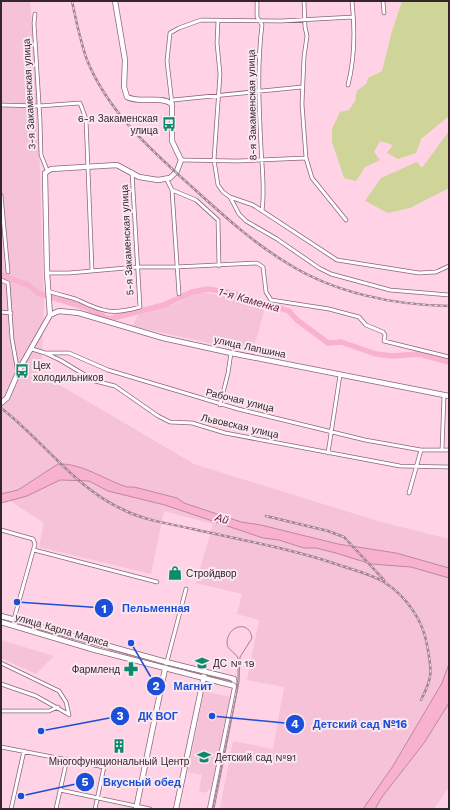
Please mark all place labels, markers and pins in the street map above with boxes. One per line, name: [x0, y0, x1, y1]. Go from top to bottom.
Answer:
place label: 6-я Закаменская улица: [78, 113, 158, 136]
bus stop icon: 6-я Закаменская улица: [161, 116, 177, 132]
place label: Цех холодильников: [33, 360, 103, 383]
bus stop icon: Цех холодильников: [14, 363, 30, 379]
shop icon: Стройдвор: [167, 565, 183, 581]
place label: Стройдвор: [186, 568, 237, 579]
callout: Пельменная: [94, 597, 198, 620]
school or university icon: ДС № 19: [194, 655, 210, 671]
place label: ДС № 19: [213, 658, 255, 669]
pharmacy icon: Фармленд: [123, 661, 139, 677]
place label: Фармленд: [72, 664, 120, 675]
callout: Магнит: [146, 675, 220, 698]
callout: ДК ВОГ: [110, 704, 186, 727]
callout: Детский сад №16: [285, 713, 415, 736]
building icon: Многофункциональный Центр: [111, 738, 127, 754]
school or university icon: Детский сад №91: [196, 749, 212, 765]
place label: Детский сад №91: [215, 752, 296, 763]
place label: Многофункциональный Центр: [49, 756, 190, 767]
callout: Вкусный обед: [75, 771, 189, 794]

